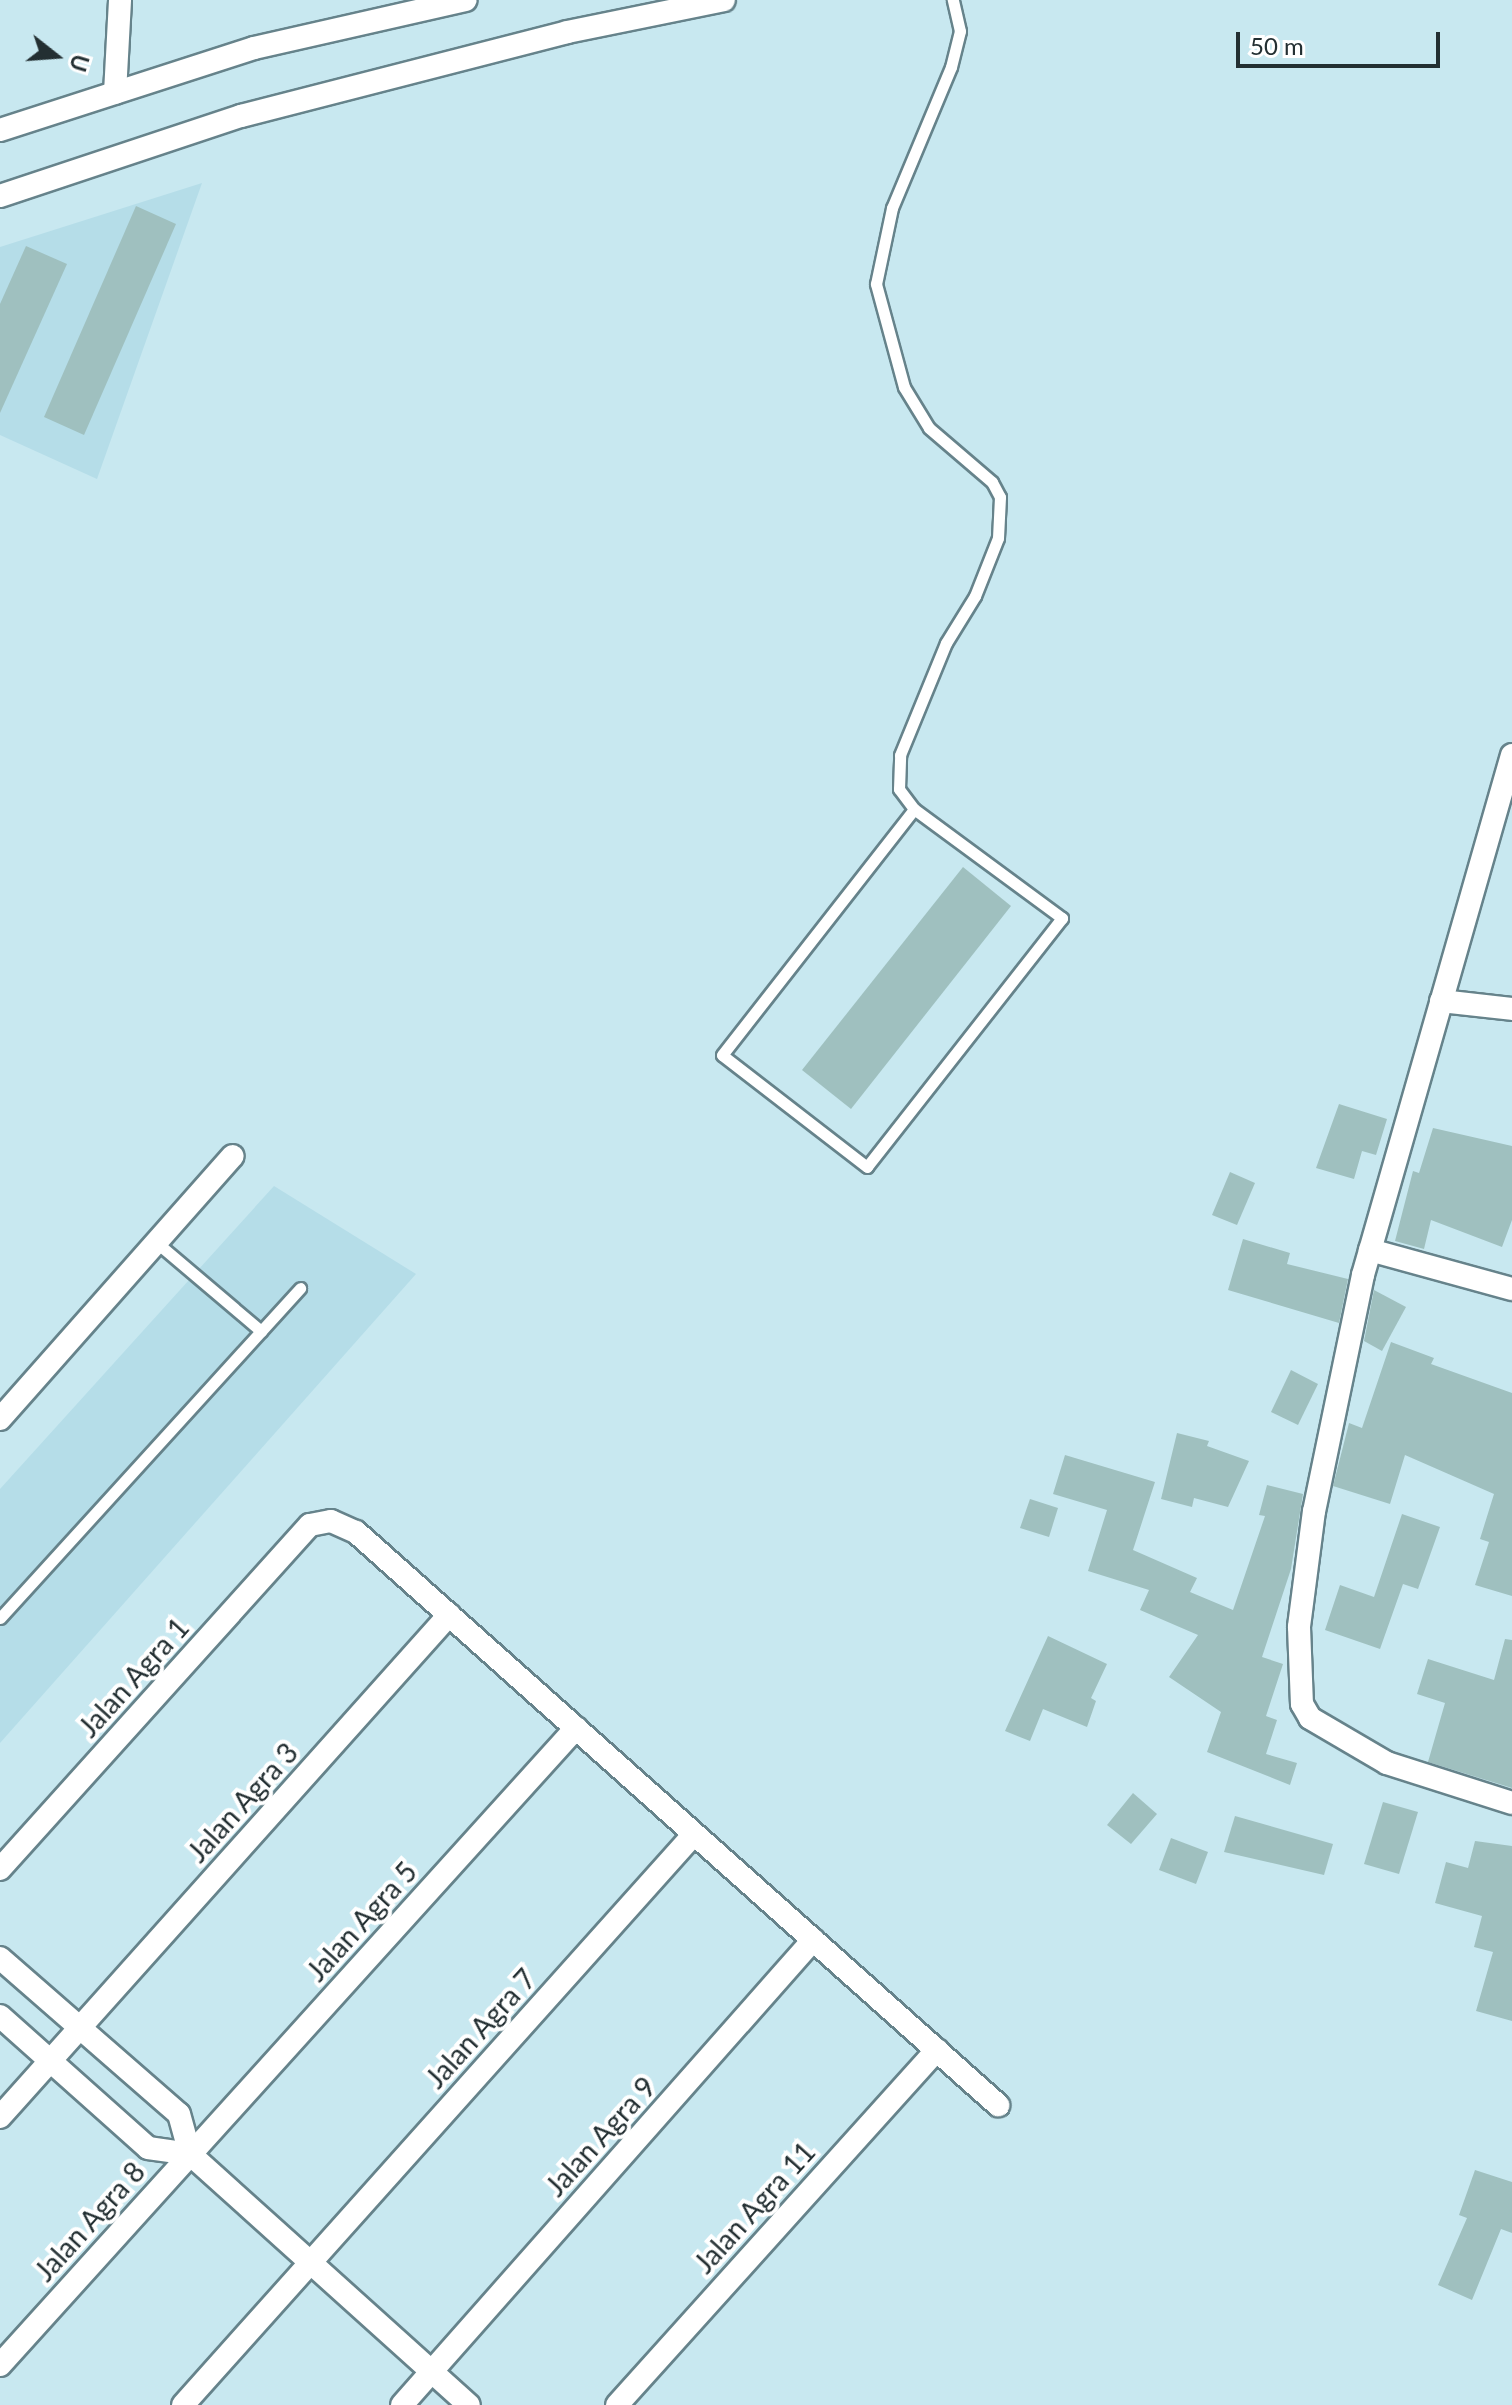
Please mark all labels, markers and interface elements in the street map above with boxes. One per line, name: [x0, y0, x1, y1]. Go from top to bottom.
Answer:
north arrow: [16, 16, 96, 96]
scale bar: [1240, 16, 1444, 66]
text: 50 m: [1250, 31, 1304, 60]
text: U: [64, 51, 95, 75]
street label: Jalan Agra 1: [71, 1610, 195, 1744]
street label: Jalan Agra 3: [180, 1735, 304, 1869]
street label: Jalan Agra 5: [299, 1854, 423, 1988]
street label: Jalan Agra 7: [418, 1961, 542, 2095]
street label: Jalan Agra 9: [538, 2069, 662, 2203]
street label: Jalan Agra 11: [686, 2134, 822, 2280]
street label: Jalan Agra 8: [27, 2154, 151, 2288]

